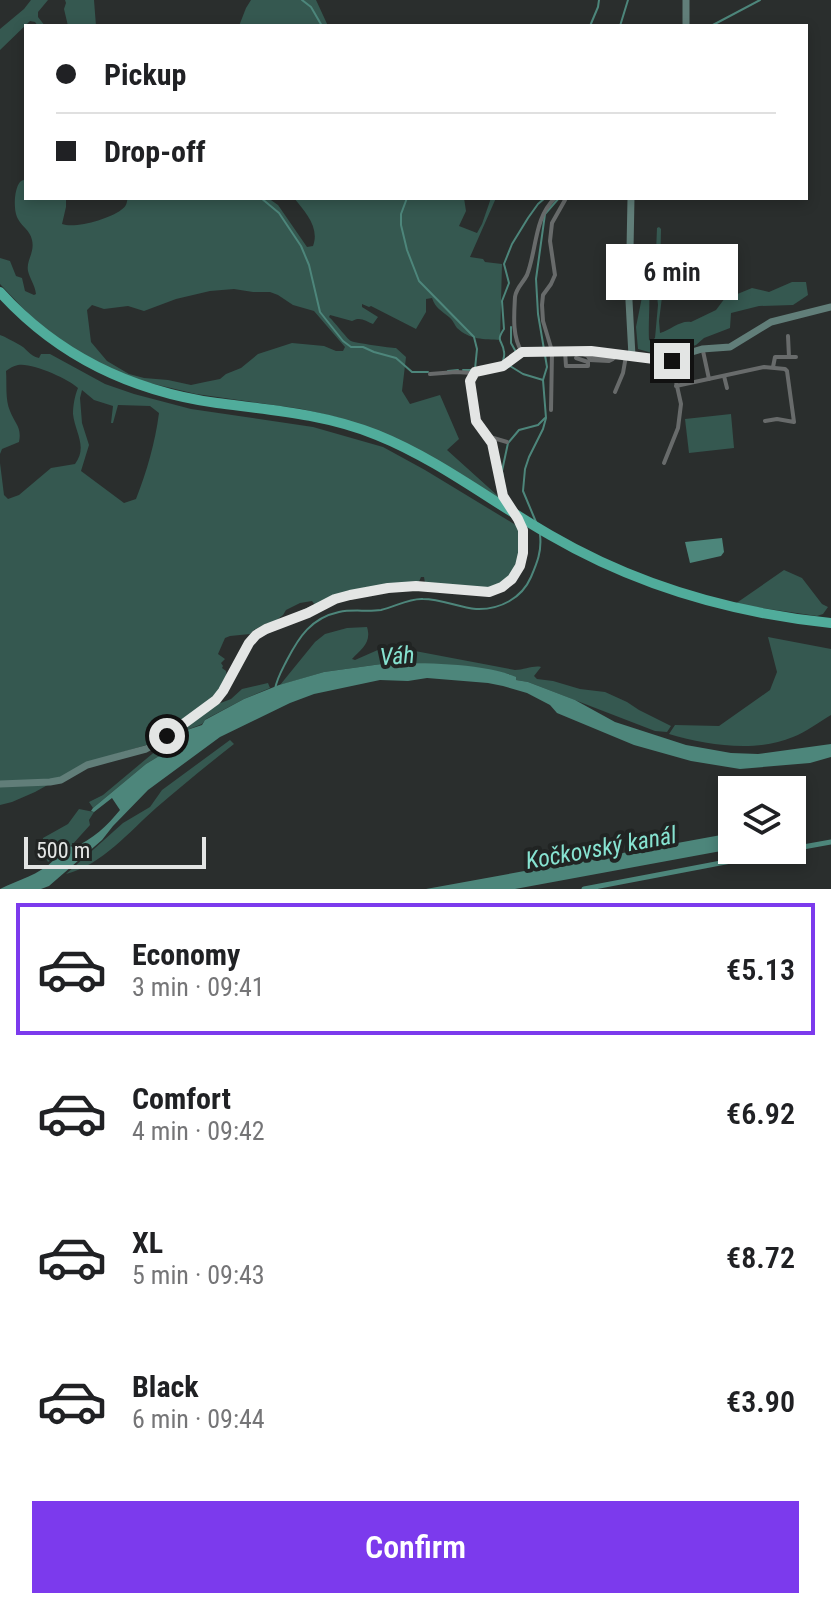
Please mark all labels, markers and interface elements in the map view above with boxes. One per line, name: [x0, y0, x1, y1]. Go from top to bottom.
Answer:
text: Pickup: [104, 57, 186, 92]
text: Drop-off: [104, 134, 206, 169]
callout: 6 min: [606, 245, 738, 301]
text: 6 min: [643, 257, 701, 287]
route end: [654, 343, 690, 379]
water label: Váh: [379, 641, 415, 671]
route start: [149, 718, 185, 754]
map controls: [718, 776, 806, 864]
button: layers: [718, 776, 806, 864]
water label: Kočkovský kanál: [524, 821, 679, 875]
scale bar: [24, 833, 206, 869]
text: 500 m: [36, 838, 90, 863]
icon: car: [36, 933, 108, 1005]
text: Economy: [132, 937, 240, 972]
text: €5.13: [726, 952, 795, 987]
text: 3 min · 09:41: [132, 972, 265, 1002]
icon: car: [36, 1077, 108, 1149]
text: Comfort: [132, 1081, 231, 1116]
text: €6.92: [726, 1096, 795, 1131]
text: 4 min · 09:42: [132, 1116, 265, 1146]
icon: car: [36, 1221, 108, 1293]
text: XL: [132, 1225, 163, 1260]
text: €8.72: [726, 1240, 795, 1275]
text: 5 min · 09:43: [132, 1260, 265, 1290]
icon: car: [36, 1365, 108, 1437]
text: Black: [132, 1369, 199, 1404]
text: €3.90: [726, 1384, 795, 1419]
text: 6 min · 09:44: [132, 1404, 265, 1434]
button: Confirm: [32, 1501, 799, 1593]

